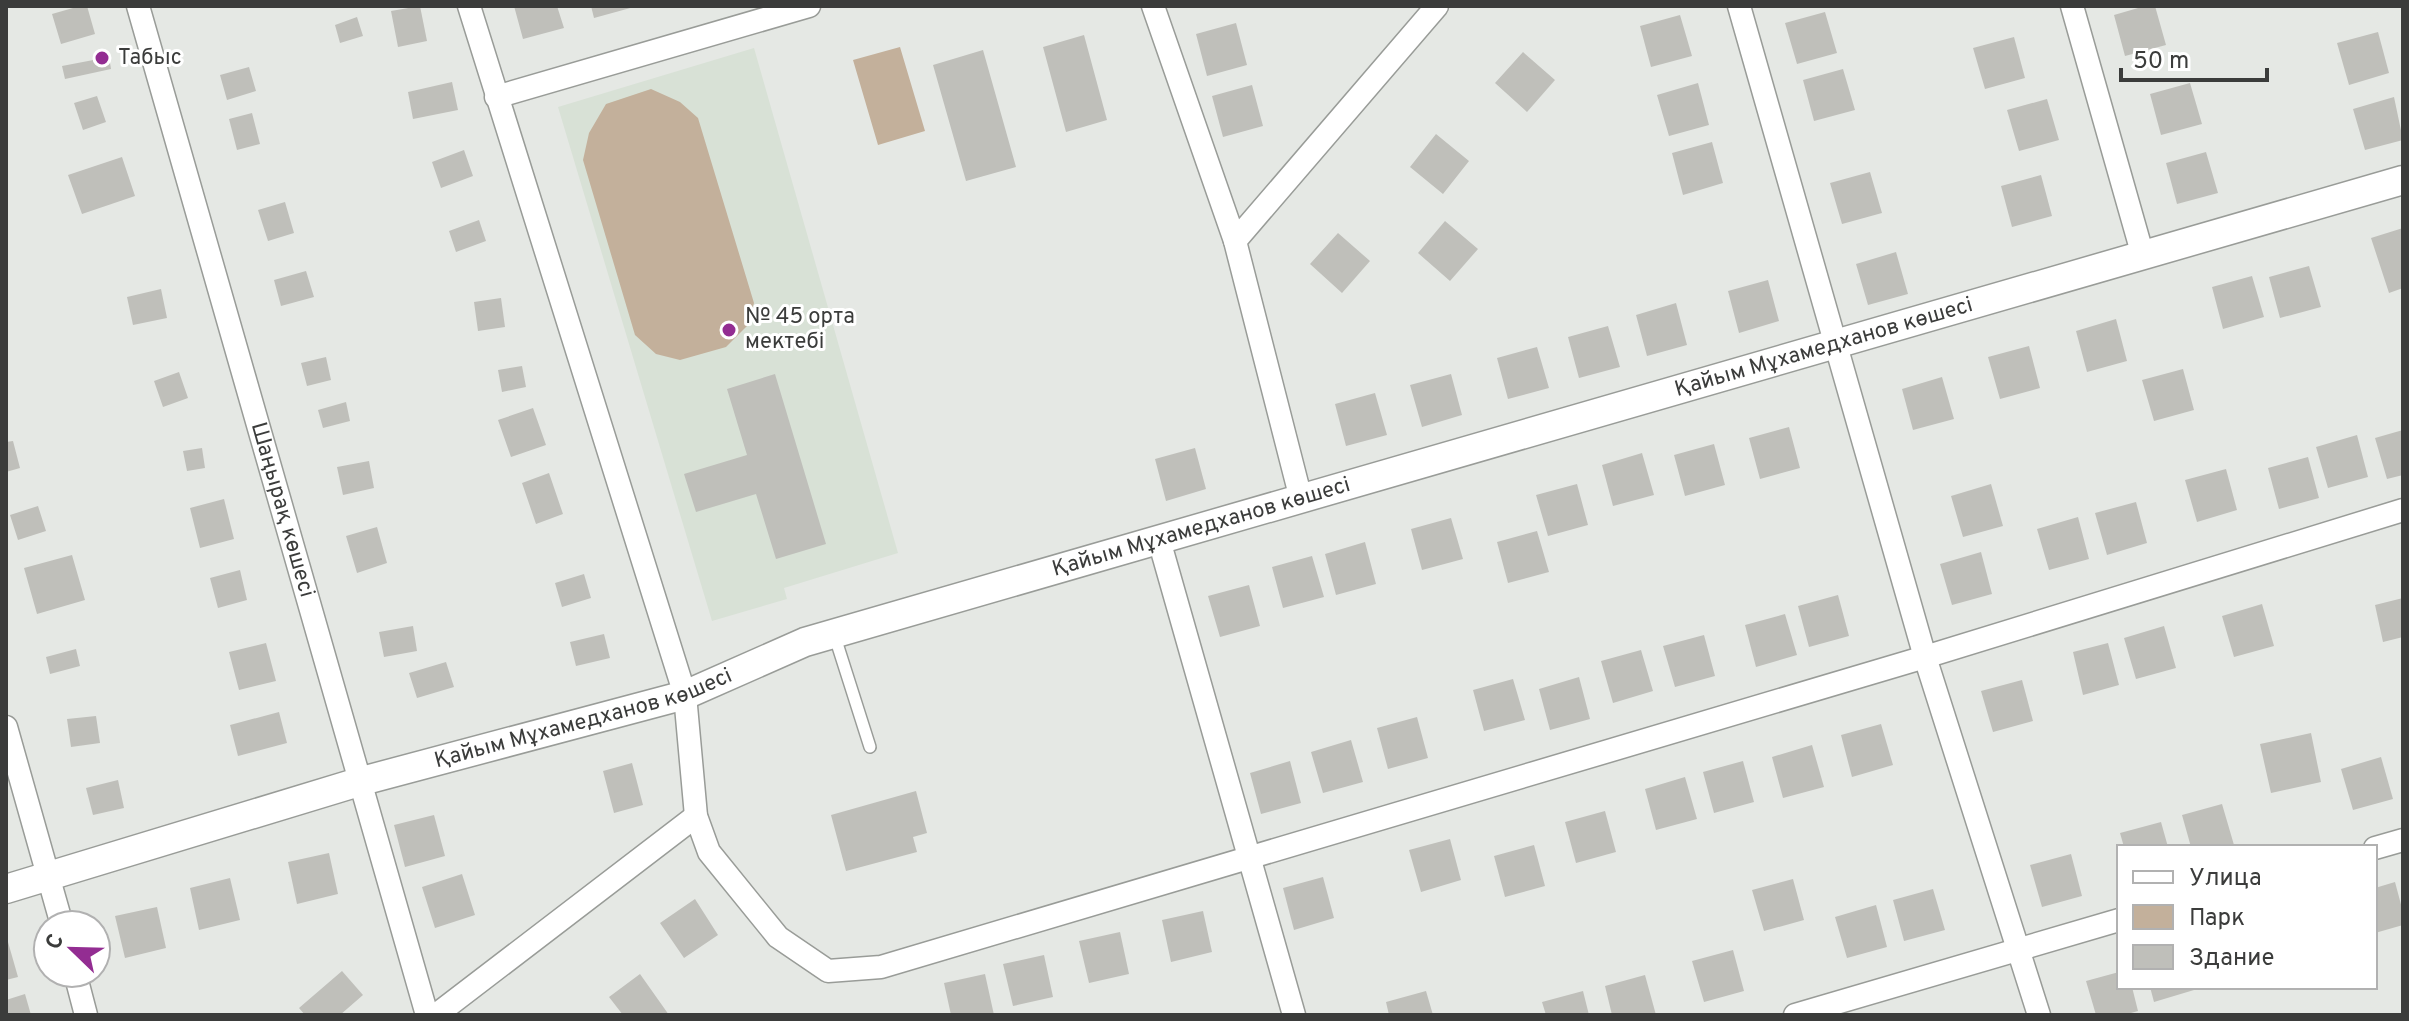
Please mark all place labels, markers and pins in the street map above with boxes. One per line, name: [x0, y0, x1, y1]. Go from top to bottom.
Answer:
place label: Табыс: [118, 45, 182, 72]
marker: Табыс: [93, 49, 111, 67]
place label: № 45 орта мектебі: [745, 304, 855, 356]
marker: № 45 орта мектебі: [720, 321, 738, 339]

